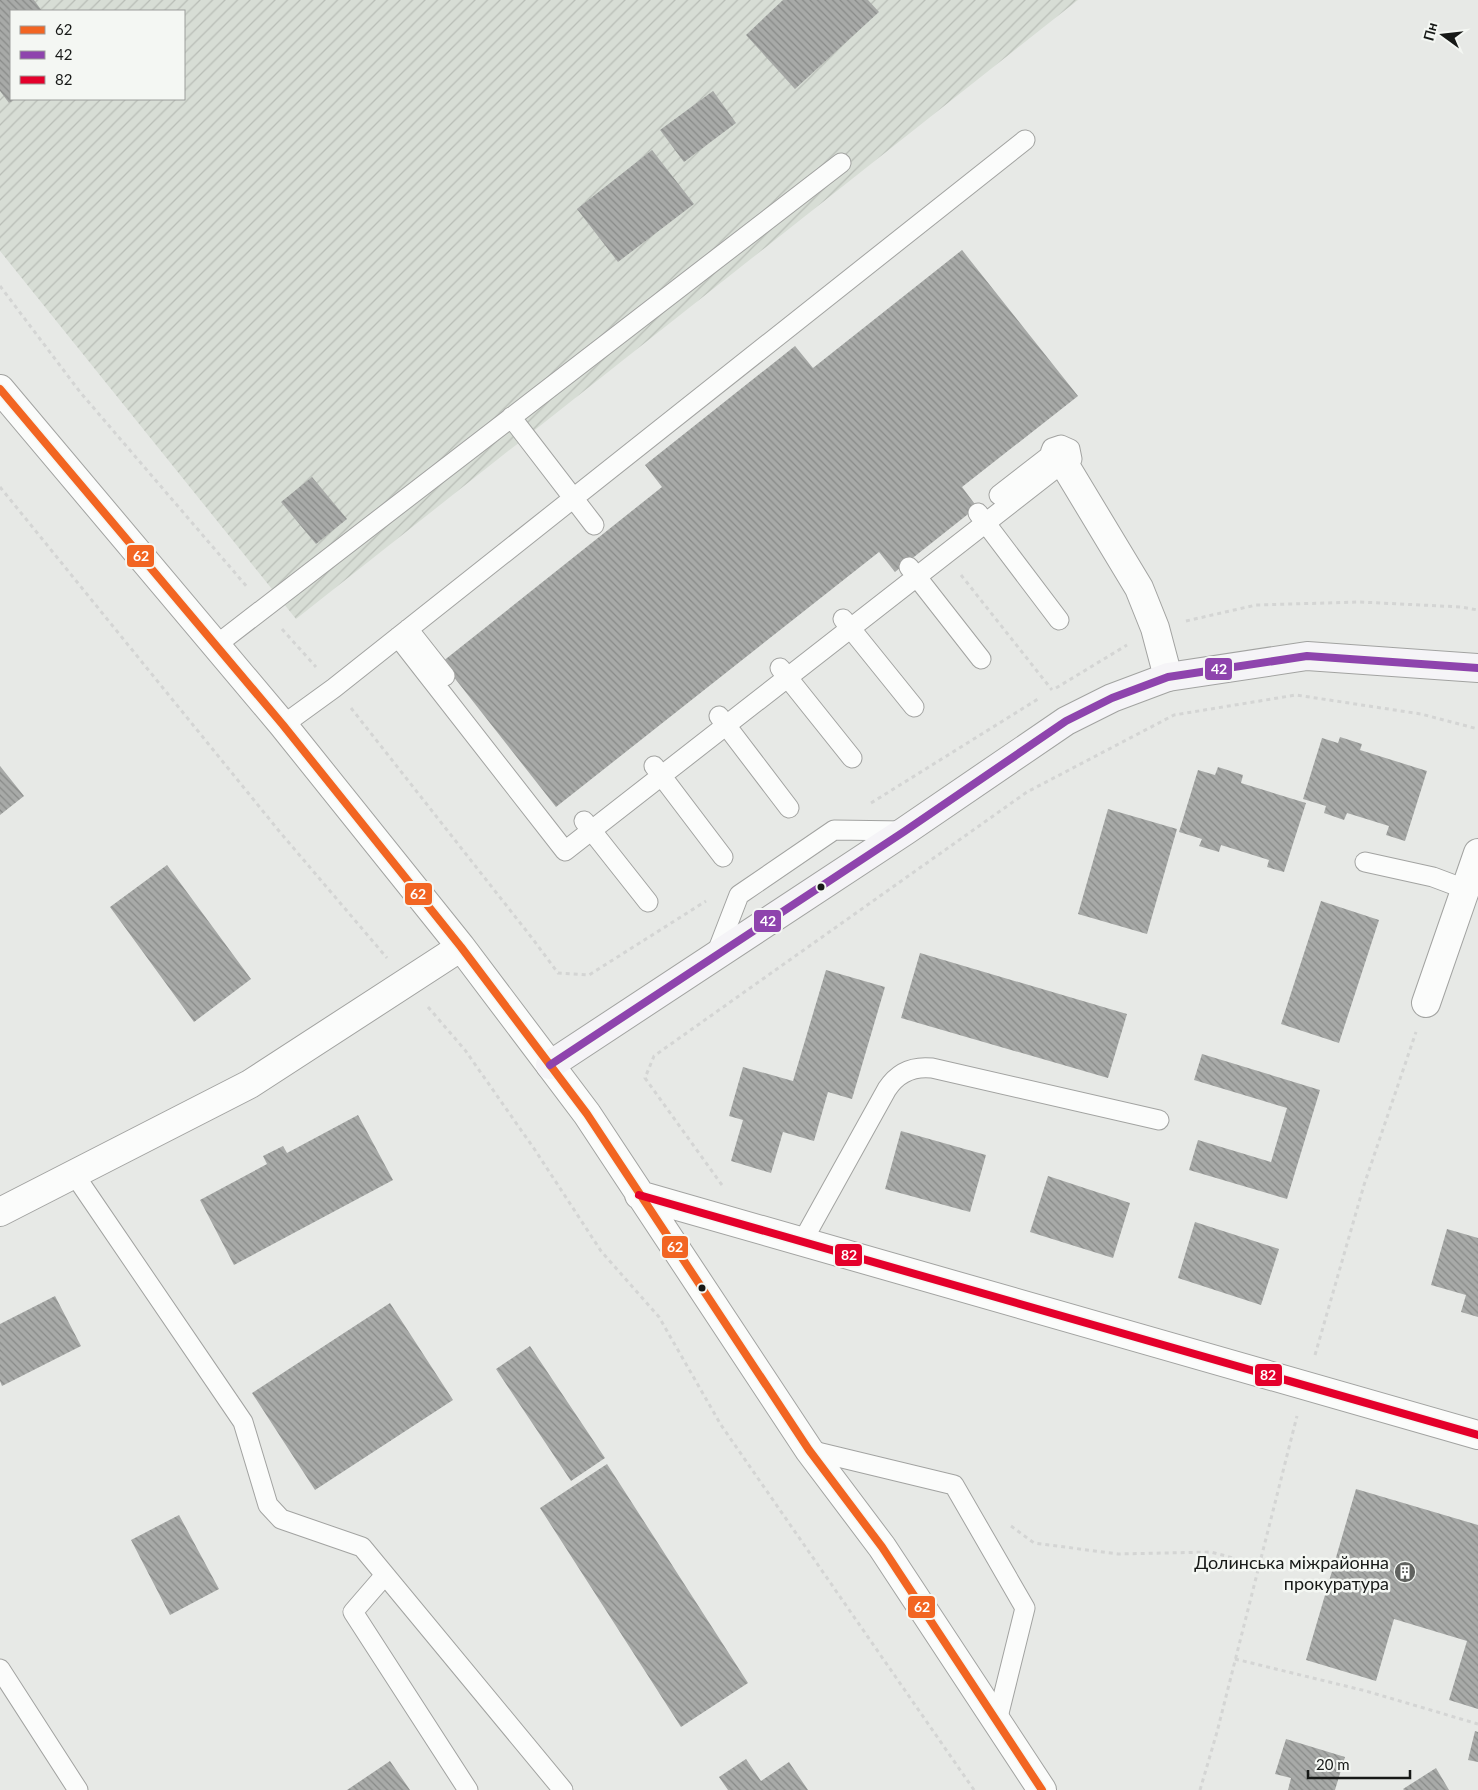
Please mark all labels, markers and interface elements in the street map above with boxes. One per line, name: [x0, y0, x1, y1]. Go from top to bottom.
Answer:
legend: [10, 10, 185, 100]
north arrow: [1418, 10, 1468, 60]
text: 62: [55, 20, 72, 38]
text: Пн: [1419, 20, 1441, 43]
text: 42: [55, 45, 72, 63]
text: 82: [55, 70, 72, 88]
line badge: 62: [126, 544, 155, 568]
text: 62: [133, 547, 149, 564]
line badge: 42: [1204, 657, 1233, 681]
text: 42: [1211, 660, 1227, 677]
line badge: 62: [404, 882, 433, 906]
unlabelled marker: [816, 882, 826, 892]
text: 62: [410, 885, 426, 902]
line badge: 42: [753, 909, 782, 933]
text: 42: [760, 912, 776, 929]
line badge: 62: [661, 1235, 689, 1259]
text: 62: [667, 1238, 683, 1255]
line badge: 82: [834, 1243, 863, 1267]
text: 82: [841, 1246, 857, 1263]
unlabelled marker: [697, 1283, 707, 1293]
line badge: 82: [1254, 1363, 1283, 1387]
text: 82: [1260, 1366, 1276, 1383]
place label: Долинська міжрайонна прокуратура: [1194, 1551, 1389, 1594]
building icon: Долинська міжрайонна прокуратура: [1393, 1560, 1417, 1584]
line badge: 62: [907, 1595, 936, 1619]
text: 62: [914, 1598, 930, 1615]
scale bar: [1308, 1748, 1410, 1780]
text: 20 m: [1316, 1755, 1350, 1773]

